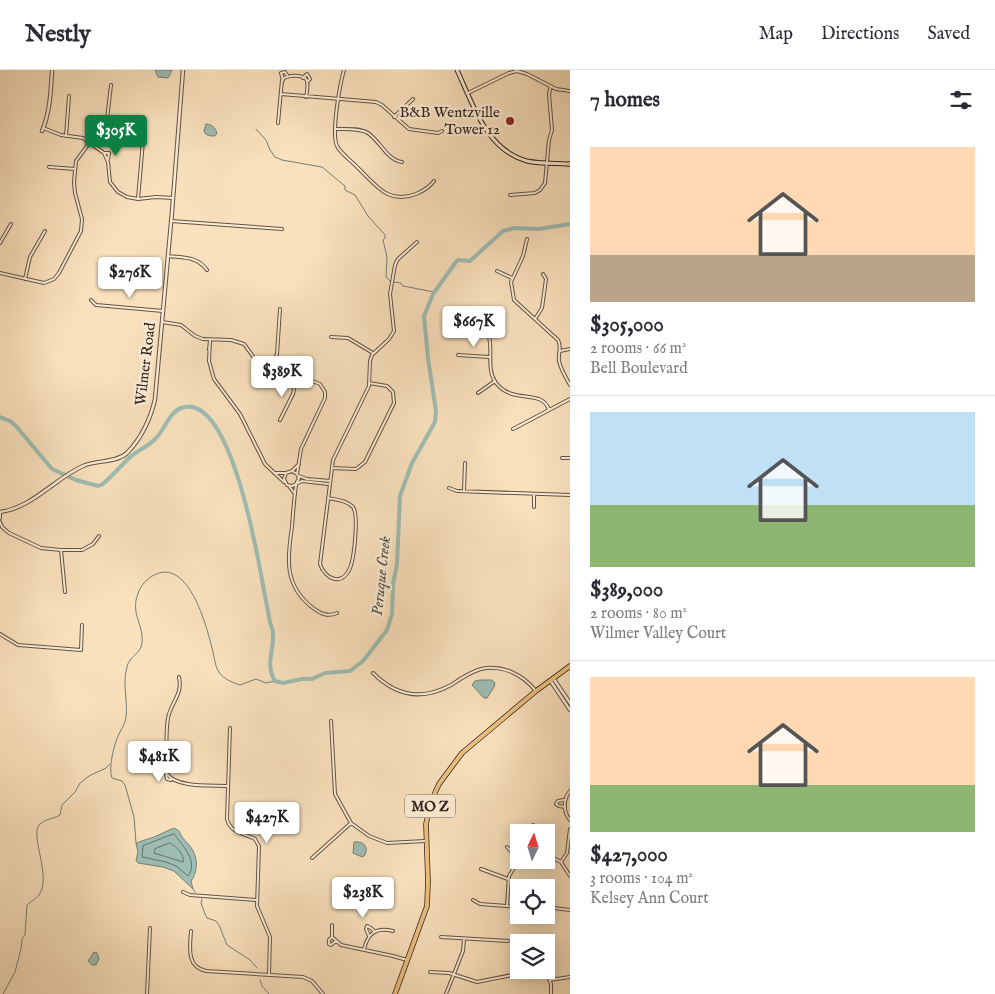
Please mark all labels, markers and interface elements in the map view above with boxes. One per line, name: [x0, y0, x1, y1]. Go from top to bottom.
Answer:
text: Nestly: [25, 19, 91, 50]
text: Map: [759, 23, 793, 46]
text: Directions: [821, 23, 899, 46]
text: Saved: [927, 23, 970, 46]
icon: filters: [947, 86, 975, 114]
text: 7 homes: [590, 87, 660, 114]
place label: B&B Wentzville Tower 12: [399, 103, 500, 139]
pin: $305K: [81, 114, 151, 157]
marker: B&B Wentzville Tower 12: [504, 115, 516, 127]
text: $305K: [96, 121, 136, 141]
icon: home: [738, 179, 828, 269]
pin: $276K: [95, 256, 165, 299]
text: $276K: [109, 263, 151, 283]
pin: $667K: [439, 306, 509, 348]
text: $667K: [453, 312, 495, 332]
text: $305,000: [590, 312, 664, 339]
street label: Wilmer Road: [131, 320, 160, 407]
text: 2 rooms · 66 m²: [590, 339, 686, 359]
pin: $389K: [247, 356, 317, 398]
text: Bell Boulevard: [590, 359, 688, 379]
text: $389K: [262, 362, 302, 382]
icon: home: [738, 445, 828, 535]
water label: Peruque Creek: [368, 535, 396, 617]
text: $389,000: [590, 577, 663, 604]
text: 2 rooms · 80 m²: [590, 604, 687, 624]
text: Wilmer Valley Court: [590, 624, 726, 644]
icon: home: [738, 710, 828, 800]
pin: $481K: [124, 740, 194, 783]
text: $481K: [139, 747, 179, 767]
road number: MO Z: [405, 794, 455, 818]
pin: $427K: [232, 802, 302, 844]
text: $427K: [245, 808, 289, 828]
north arrow: [510, 824, 555, 869]
map controls: [510, 824, 555, 979]
text: $427,000: [590, 842, 668, 869]
text: 3 rooms · 104 m²: [590, 869, 693, 889]
pin: $238K: [328, 876, 398, 919]
button: locate: [510, 879, 555, 924]
text: $238K: [343, 883, 383, 903]
text: Kelsey Ann Court: [590, 889, 709, 909]
button: layers: [510, 934, 555, 979]

